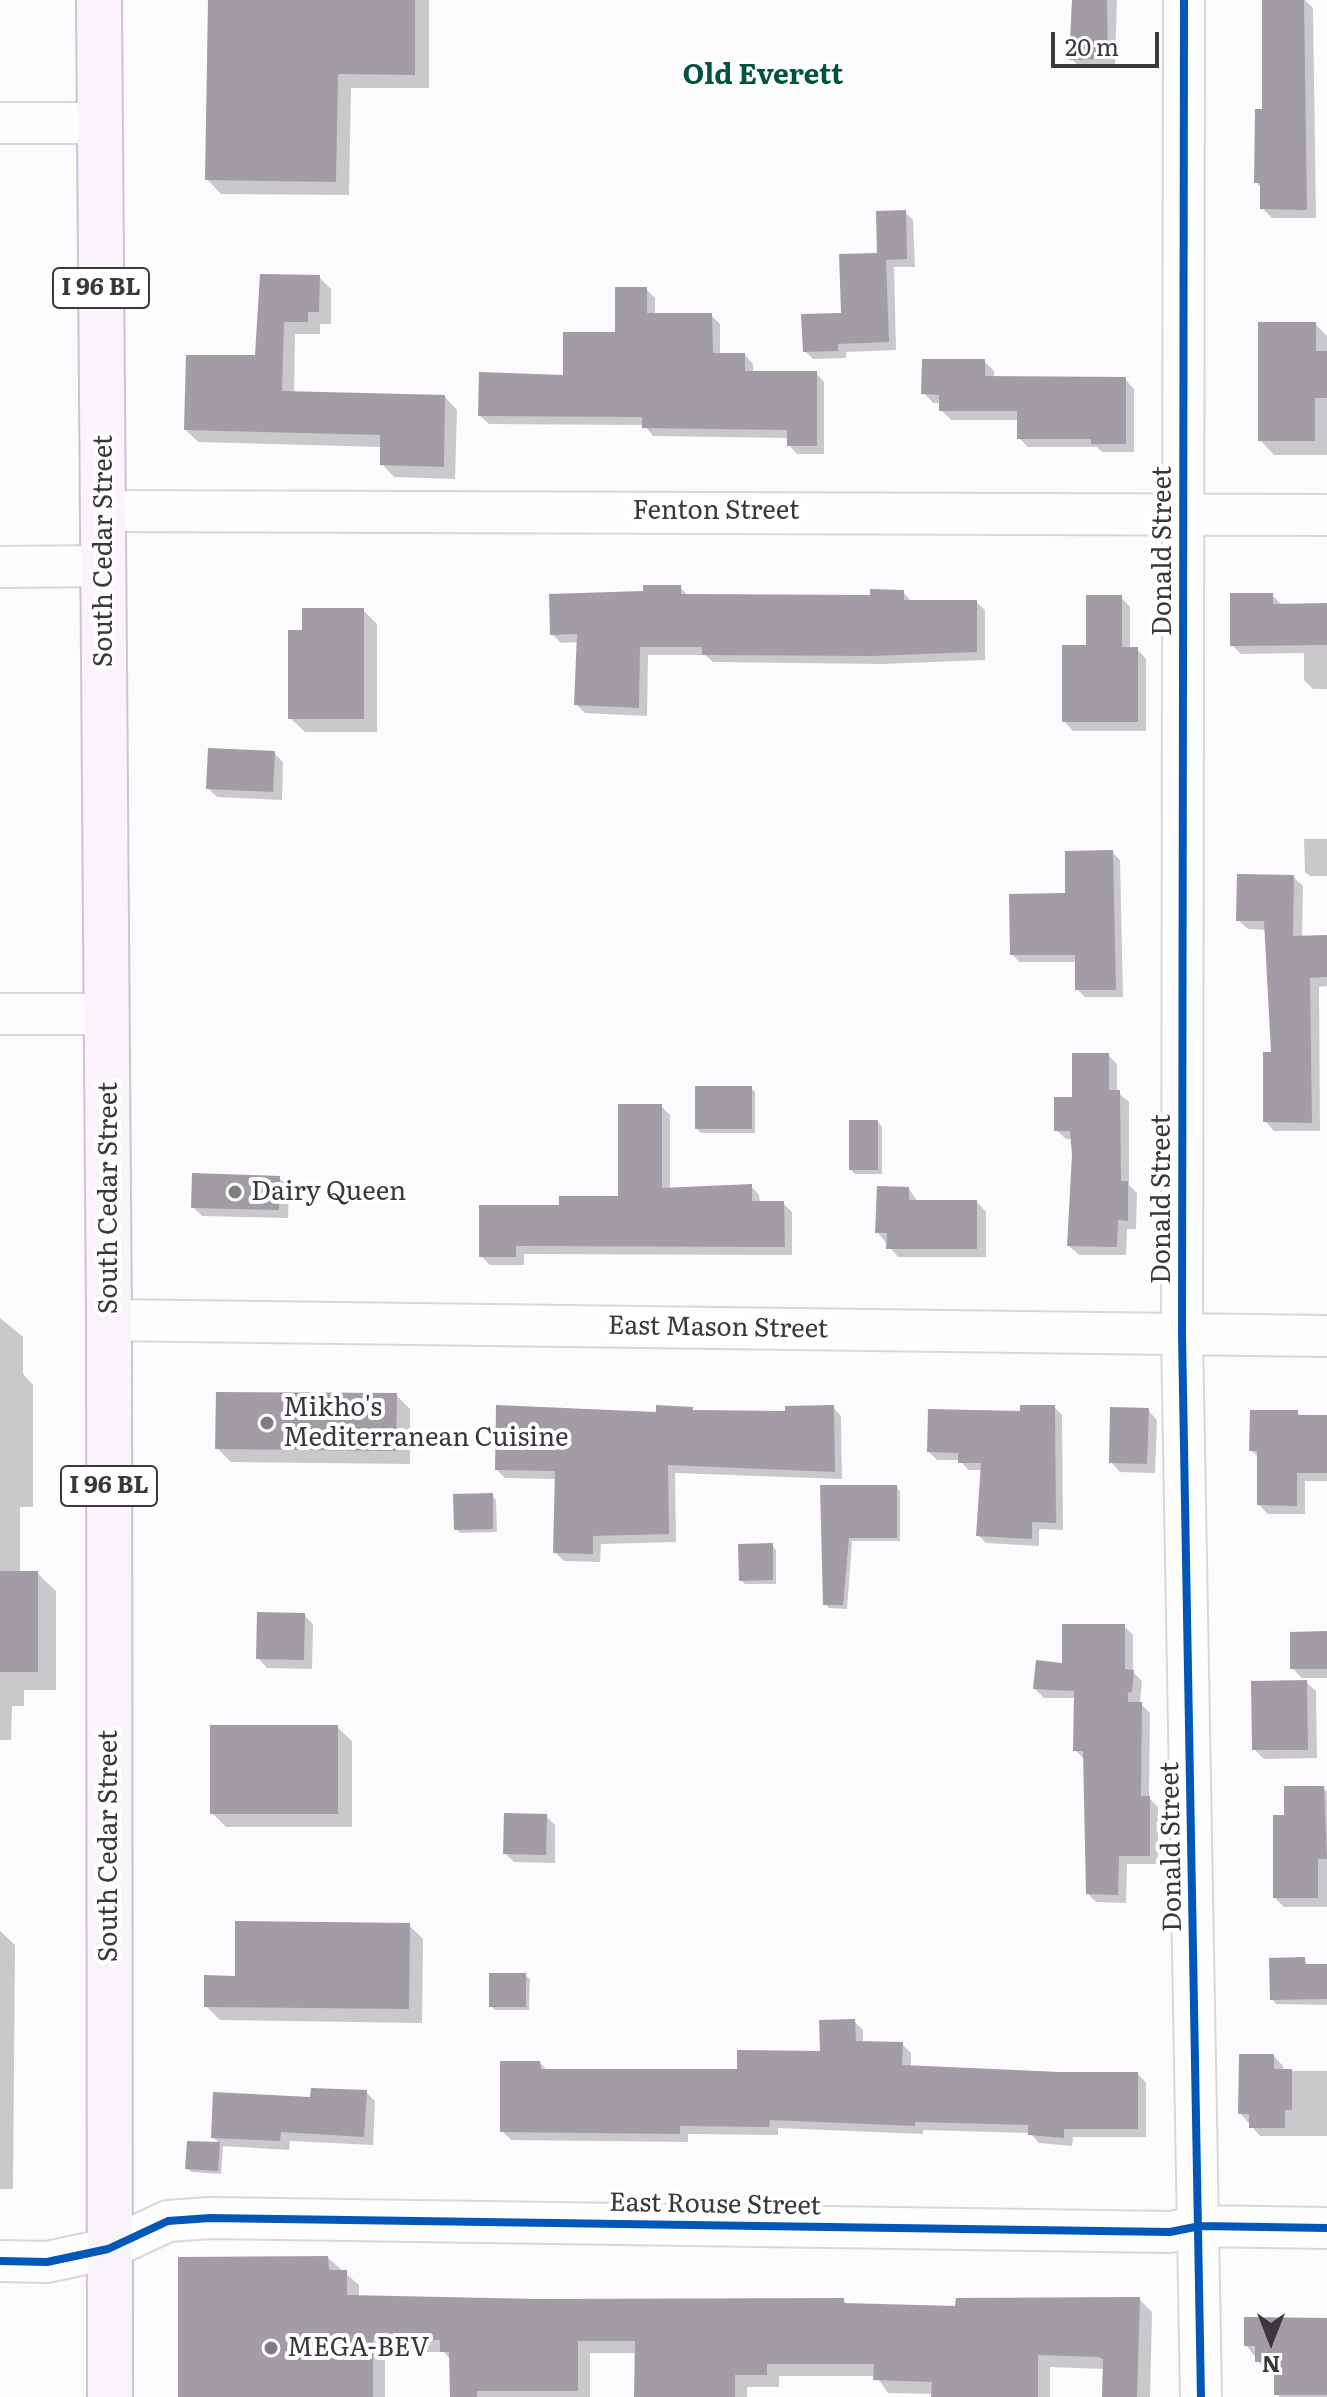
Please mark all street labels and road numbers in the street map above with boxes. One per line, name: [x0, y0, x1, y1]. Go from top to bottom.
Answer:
road number: I 96 BL: [53, 268, 149, 308]
street label: South Cedar Street: [88, 435, 120, 667]
street label: Donald Street: [1147, 466, 1179, 636]
street label: Fenton Street: [633, 495, 799, 527]
street label: South Cedar Street: [93, 1082, 125, 1314]
street label: Donald Street: [1146, 1114, 1178, 1284]
street label: East Mason Street: [608, 1310, 828, 1346]
road number: I 96 BL: [61, 1466, 157, 1506]
street label: South Cedar Street: [93, 1730, 125, 1962]
street label: Donald Street: [1155, 1762, 1189, 1932]
street label: East Rouse Street: [609, 2188, 821, 2222]

